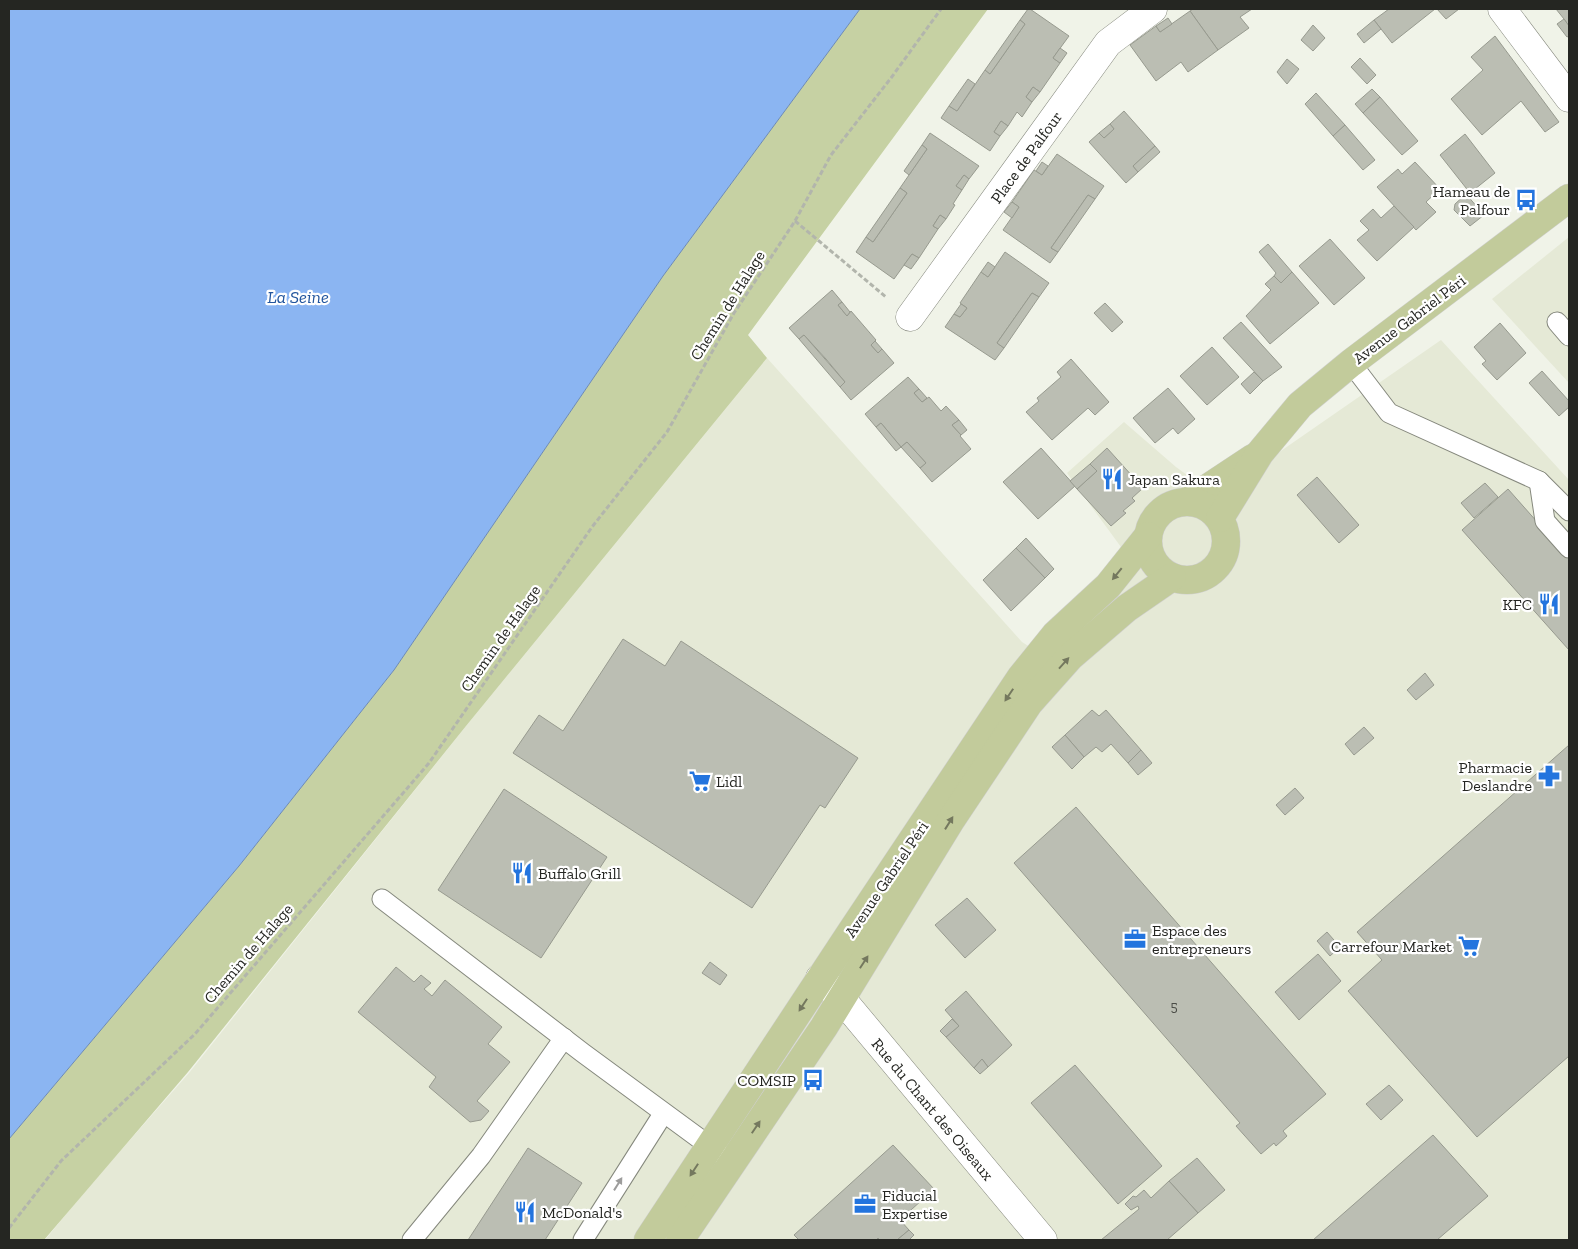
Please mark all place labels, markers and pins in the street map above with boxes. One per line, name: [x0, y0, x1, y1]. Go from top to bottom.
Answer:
place label: Hameau de Palfour: [1432, 182, 1510, 219]
bus stop icon: Hameau de Palfour: [1513, 187, 1539, 213]
restaurant icon: Japan Sakura: [1099, 466, 1125, 492]
place label: Japan Sakura: [1128, 470, 1220, 489]
restaurant icon: KFC: [1536, 591, 1562, 617]
place label: KFC: [1502, 595, 1532, 614]
place label: Pharmacie Deslandre: [1458, 758, 1532, 795]
pharmacy icon: Pharmacie Deslandre: [1536, 763, 1562, 789]
supermarket icon: Lidl: [687, 768, 713, 794]
place label: Lidl: [716, 772, 742, 791]
restaurant icon: Buffalo Grill: [509, 860, 535, 886]
place label: Buffalo Grill: [538, 864, 621, 883]
place label: Espace des entrepreneurs: [1152, 921, 1251, 958]
office icon: Espace des entrepreneurs: [1122, 926, 1148, 952]
supermarket icon: Carrefour Market: [1456, 933, 1482, 959]
place label: Carrefour Market: [1331, 937, 1452, 956]
bus stop icon: COMSIP: [800, 1067, 826, 1093]
place label: COMSIP: [737, 1071, 796, 1090]
place label: Fiducial Expertise: [882, 1186, 948, 1223]
office icon: Fiducial Expertise: [852, 1191, 878, 1217]
restaurant icon: McDonald's: [512, 1199, 538, 1225]
place label: McDonald's: [542, 1203, 622, 1222]

